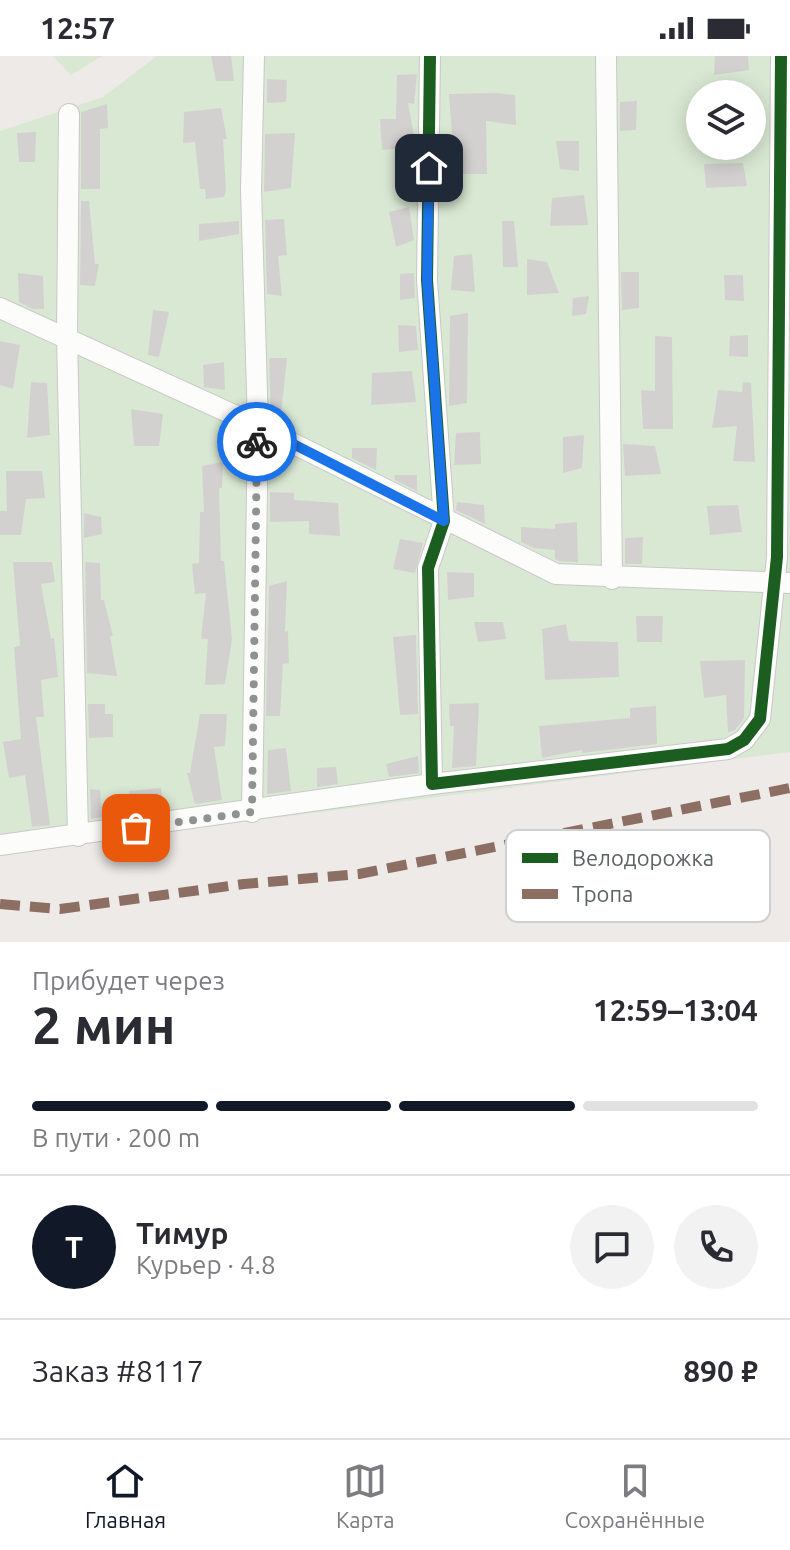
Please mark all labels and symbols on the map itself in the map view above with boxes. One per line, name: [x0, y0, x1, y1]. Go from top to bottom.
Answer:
pin: [395, 134, 463, 202]
courier: [217, 402, 297, 482]
pin: [102, 794, 170, 862]
legend: [506, 830, 770, 922]
text: Велодорожка: [572, 845, 714, 870]
text: Тропа: [572, 881, 633, 906]

